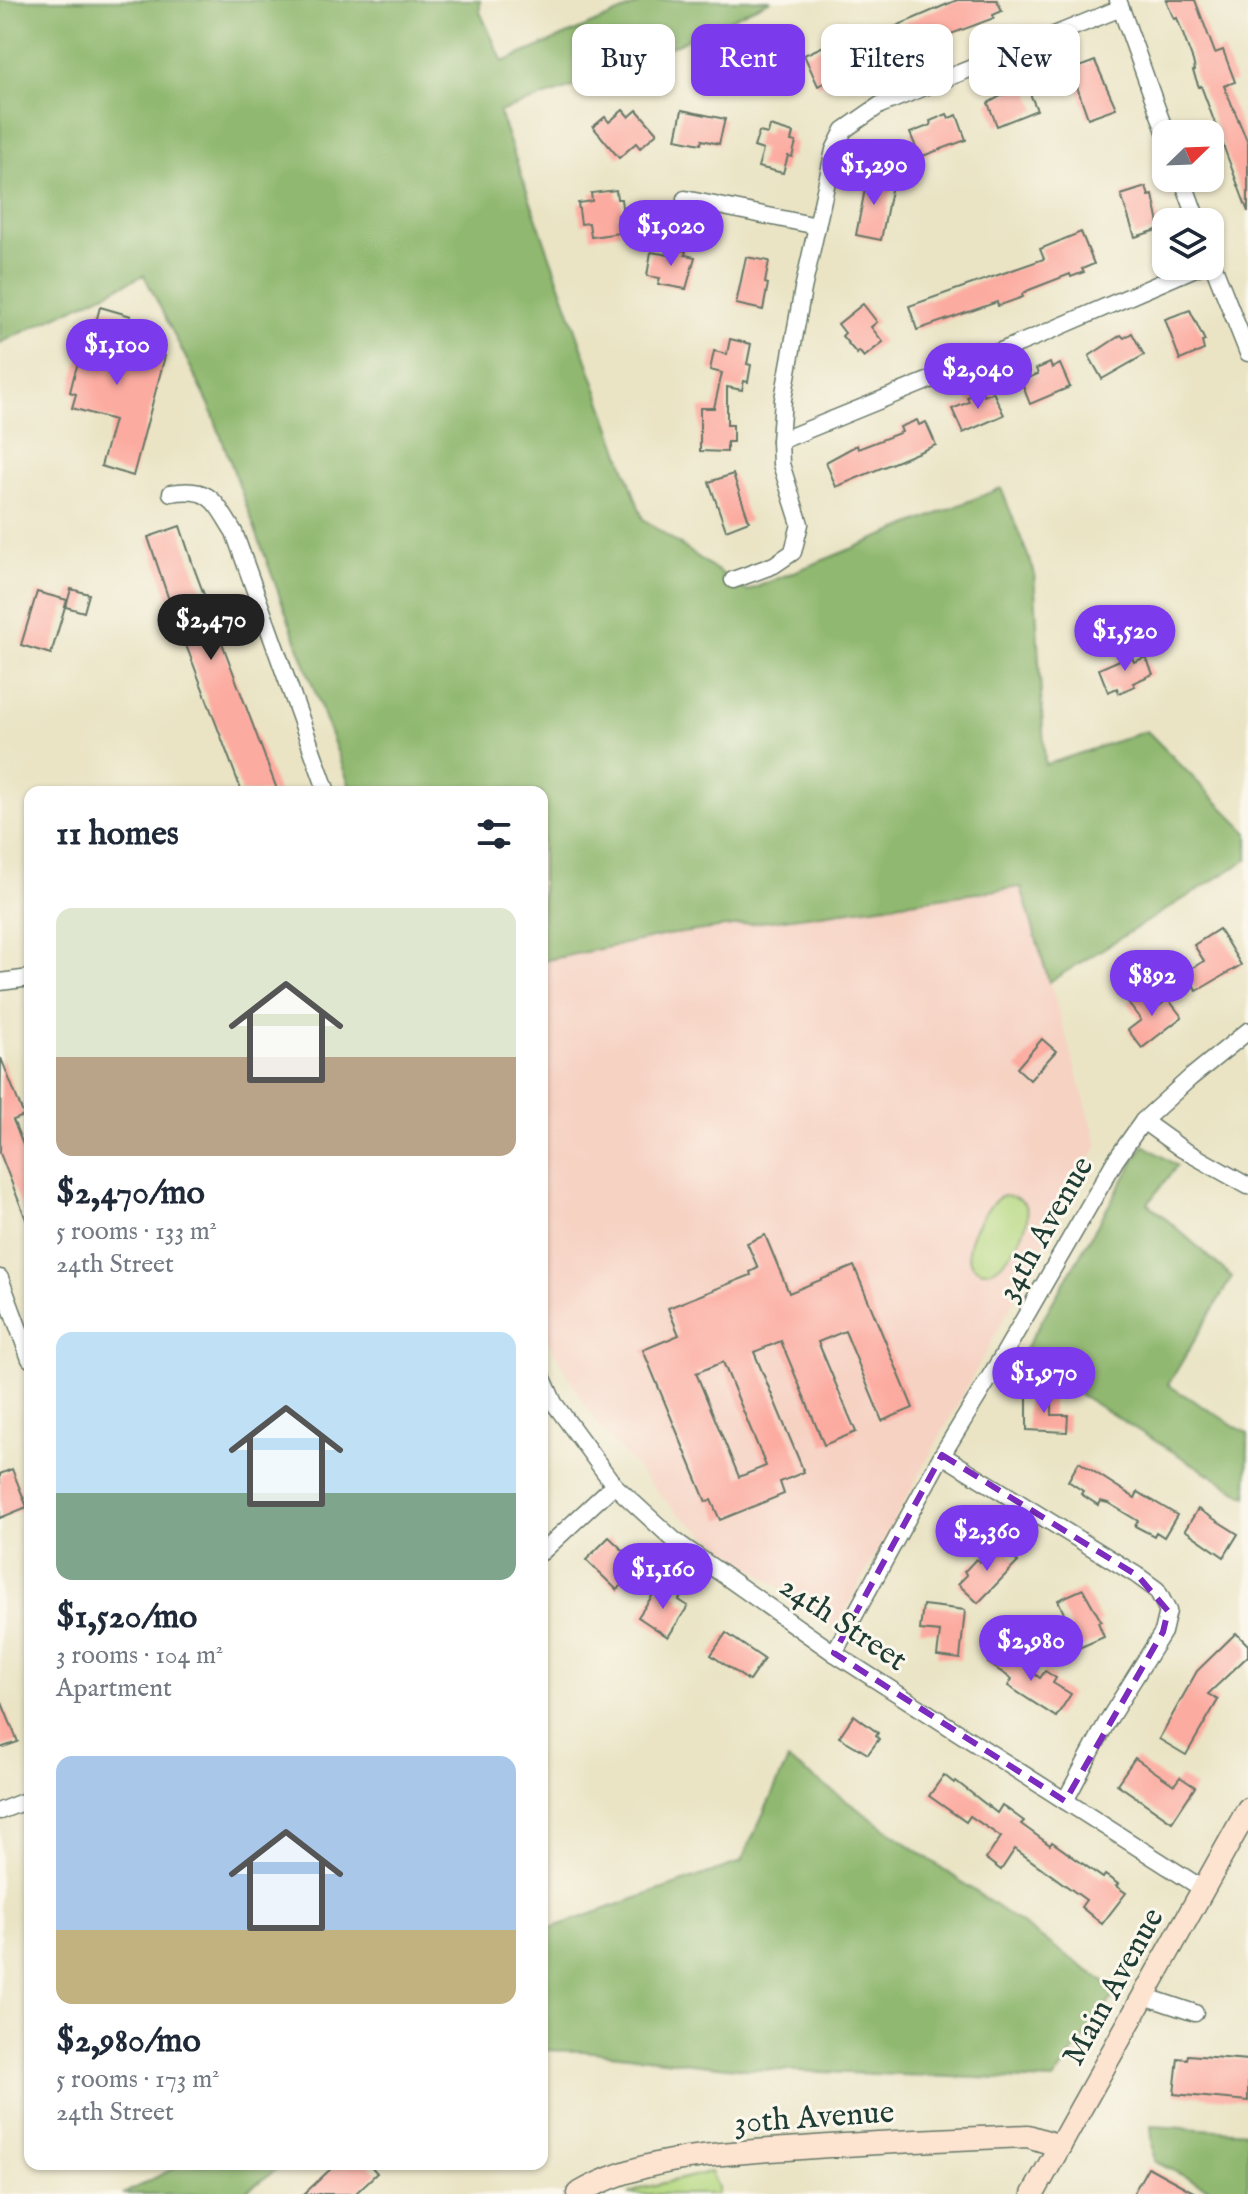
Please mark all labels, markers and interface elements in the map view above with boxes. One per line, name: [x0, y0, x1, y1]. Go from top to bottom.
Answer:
chip: Buy: [572, 24, 675, 96]
chip: Rent: [691, 24, 805, 96]
chip: Filters: [821, 24, 953, 96]
chip: New: [969, 24, 1080, 96]
north arrow: [1152, 120, 1224, 192]
map controls: [1152, 120, 1224, 280]
pin: $1,290: [809, 139, 939, 207]
text: $1,290: [840, 148, 908, 181]
pin: $1,020: [606, 200, 736, 268]
button: layers: [1152, 208, 1224, 280]
text: $1,020: [637, 209, 705, 242]
pin: $1,100: [52, 319, 182, 387]
text: $1,100: [84, 328, 150, 361]
pin: $2,040: [913, 343, 1043, 411]
text: $2,040: [942, 352, 1014, 385]
pin: $2,470: [146, 594, 276, 662]
text: $2,470: [175, 603, 247, 636]
pin: $1,520: [1060, 605, 1190, 673]
text: $1,520: [1092, 614, 1158, 647]
icon: filters: [472, 812, 516, 856]
text: 11 homes: [56, 813, 179, 856]
pin: $892: [1105, 950, 1199, 1018]
text: $892: [1128, 959, 1176, 992]
icon: home: [214, 960, 358, 1104]
street label: 34th Avenue: [988, 1150, 1104, 1309]
text: $2,470/mo: [56, 1172, 205, 1215]
text: 5 rooms · 133 m²: [56, 1215, 217, 1248]
text: 24th Street: [56, 1248, 174, 1281]
pin: $1,970: [979, 1347, 1109, 1415]
text: $1,970: [1010, 1356, 1078, 1389]
icon: home: [214, 1384, 358, 1528]
pin: $2,360: [922, 1505, 1052, 1573]
text: $2,360: [954, 1514, 1020, 1547]
pin: $1,160: [598, 1543, 728, 1611]
text: $1,160: [631, 1552, 695, 1585]
street label: 24th Street: [771, 1566, 914, 1682]
text: $1,520/mo: [56, 1596, 197, 1639]
pin: $2,980: [966, 1615, 1096, 1683]
text: $2,980: [997, 1624, 1065, 1657]
text: 3 rooms · 104 m²: [56, 1639, 223, 1672]
text: Apartment: [56, 1672, 172, 1705]
icon: home: [214, 1808, 358, 1952]
street label: Main Avenue: [1054, 1901, 1174, 2073]
text: $2,980/mo: [56, 2020, 201, 2063]
text: 5 rooms · 173 m²: [56, 2063, 220, 2096]
street label: 30th Avenue: [733, 2092, 896, 2145]
text: 24th Street: [56, 2096, 174, 2129]

